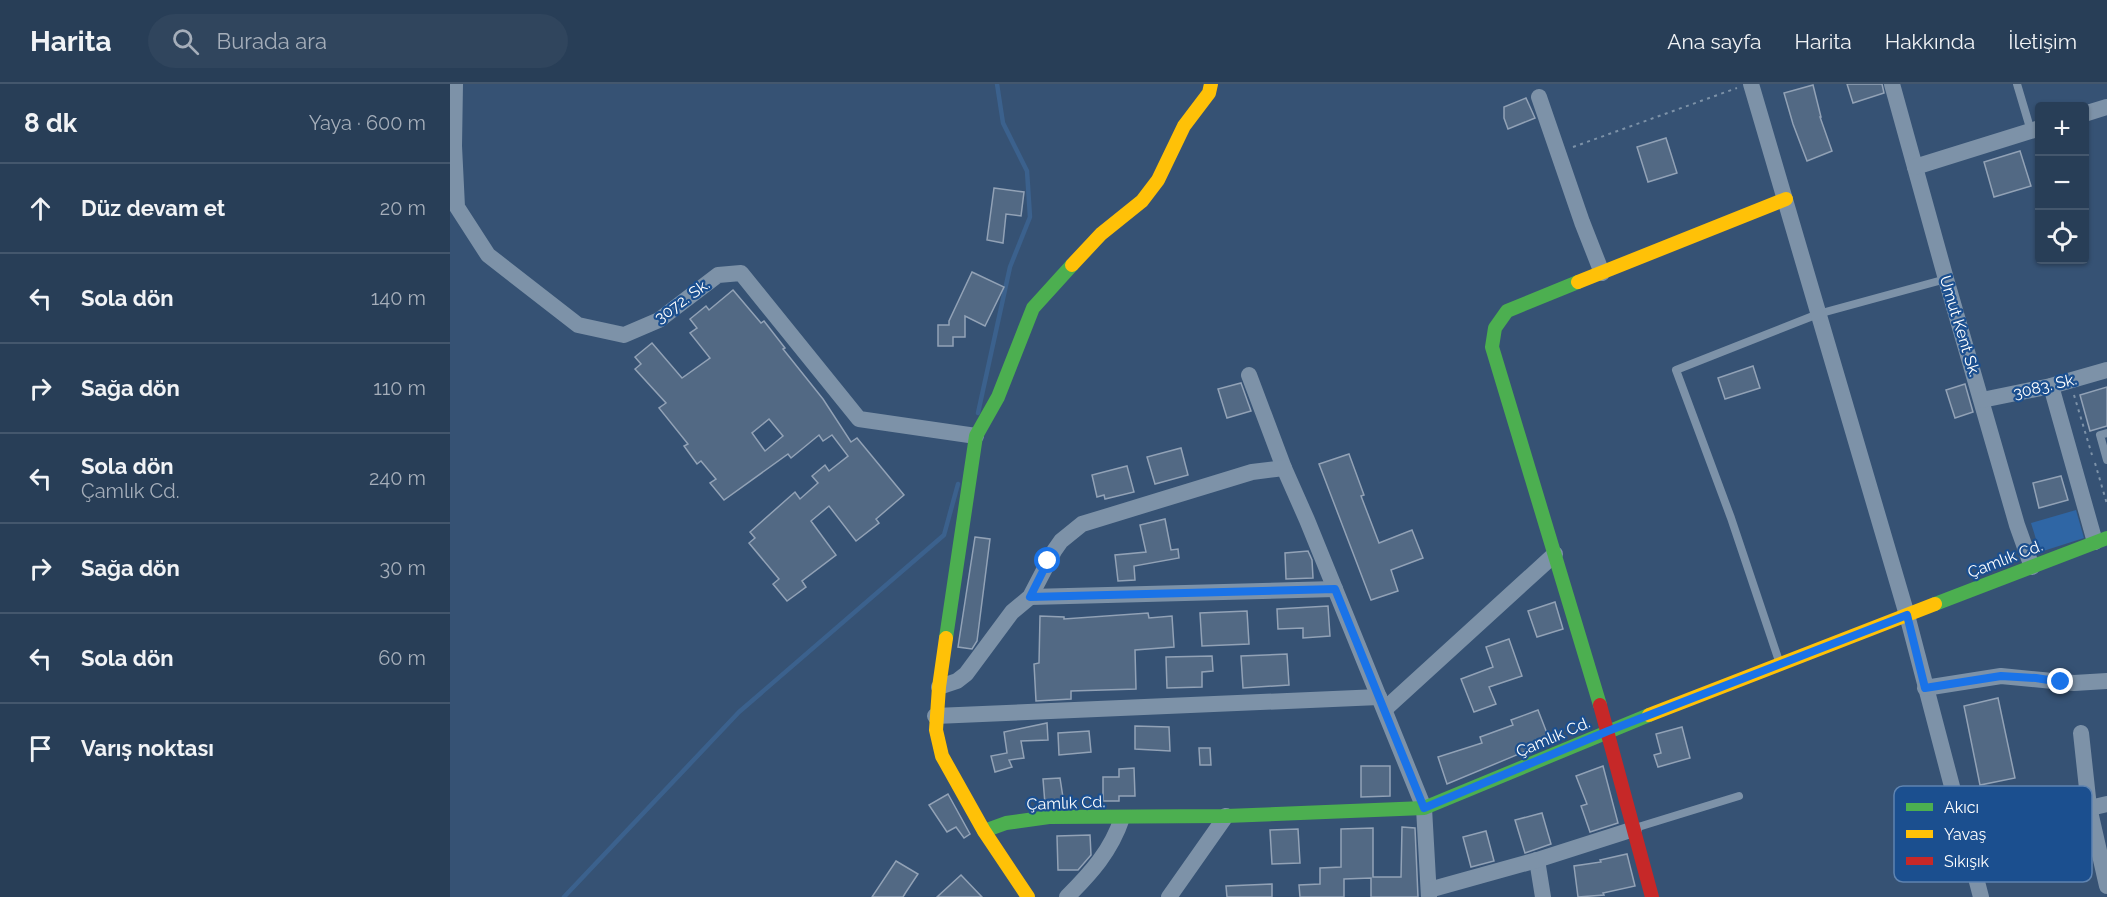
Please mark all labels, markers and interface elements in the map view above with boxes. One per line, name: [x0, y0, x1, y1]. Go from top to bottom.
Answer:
search box: [148, 14, 568, 68]
text: Harita: [30, 25, 112, 58]
icon: search: [169, 25, 202, 58]
text: Burada ara: [217, 28, 327, 54]
text: Ana sayfa: [1667, 29, 1762, 54]
text: Harita: [1795, 29, 1852, 54]
text: Hakkında: [1885, 29, 1975, 54]
text: İletişim: [2008, 29, 2077, 54]
map controls: [2035, 102, 2089, 264]
button: +: [2035, 102, 2089, 156]
text: 8 dk: [24, 108, 77, 138]
text: Yaya · 600 m: [309, 111, 426, 135]
button: −: [2035, 156, 2089, 210]
icon: ahead: [24, 192, 57, 225]
text: Düz devam et: [81, 195, 225, 221]
text: 20 m: [380, 196, 426, 220]
button: locate: [2035, 210, 2089, 264]
street label: Umut Kent Sk.: [1936, 273, 1984, 379]
street label: 3072. Sk.: [651, 275, 713, 327]
icon: left: [24, 282, 57, 315]
text: Sola dön: [81, 285, 174, 311]
text: 140 m: [371, 286, 426, 310]
street label: 3083. Sk.: [2011, 369, 2079, 403]
icon: right: [24, 372, 57, 405]
text: Sağa dön: [81, 375, 180, 401]
text: 110 m: [373, 376, 426, 400]
text: Sola dön: [81, 453, 174, 479]
icon: left: [24, 462, 57, 495]
text: 240 m: [369, 466, 426, 490]
text: Çamlık Cd.: [81, 479, 179, 503]
street label: Çamlık Cd.: [1965, 536, 2045, 582]
route start: [1034, 547, 1060, 573]
icon: right: [24, 552, 57, 585]
text: Sağa dön: [81, 555, 180, 581]
text: 30 m: [380, 556, 426, 580]
icon: left: [24, 642, 57, 675]
text: Sola dön: [81, 645, 174, 671]
text: 60 m: [378, 646, 426, 670]
route end: [2047, 668, 2073, 694]
street label: Çamlık Cd.: [1513, 713, 1593, 761]
icon: arrive: [24, 732, 57, 765]
text: Varış noktası: [81, 735, 214, 761]
legend: [1894, 786, 2092, 882]
street label: Çamlık Cd.: [1026, 792, 1106, 814]
text: Akıcı: [1944, 798, 1979, 817]
text: Yavaş: [1944, 825, 1986, 844]
text: Sıkışık: [1944, 852, 1989, 871]

